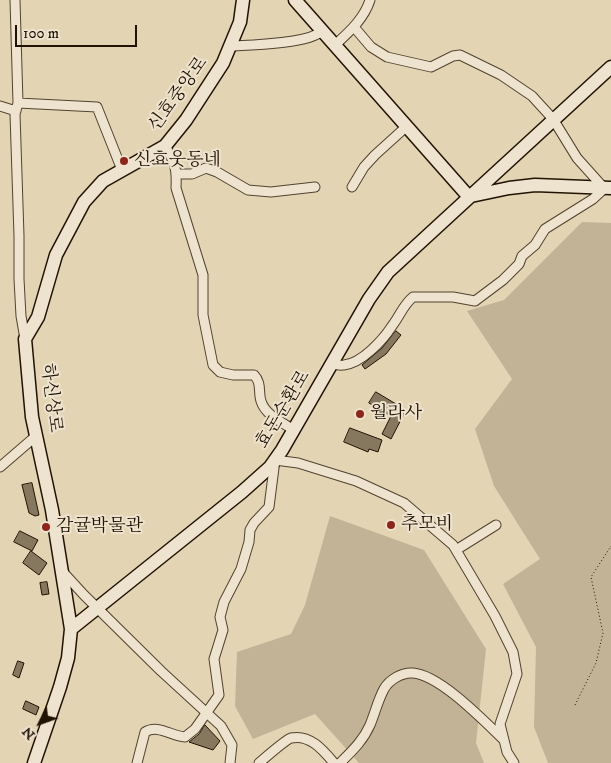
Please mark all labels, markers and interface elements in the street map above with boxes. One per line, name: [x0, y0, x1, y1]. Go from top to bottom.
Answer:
scale bar: [18, 15, 140, 47]
text: 100 m: [23, 24, 59, 43]
street label: 신효중앙로: [145, 53, 213, 137]
place label: 신효웃동네: [134, 150, 221, 172]
marker: 신효웃동네: [118, 155, 130, 167]
street label: 하신상로: [35, 362, 65, 434]
street label: 효돈순환로: [252, 367, 316, 453]
place label: 월라사: [370, 403, 422, 425]
marker: 월라사: [354, 408, 366, 420]
place label: 추모비: [401, 514, 453, 536]
place label: 감귤박물관: [56, 516, 143, 538]
marker: 추모비: [385, 519, 397, 531]
marker: 감귤박물관: [40, 521, 52, 533]
north arrow: [15, 698, 65, 748]
text: N: [18, 723, 39, 743]

